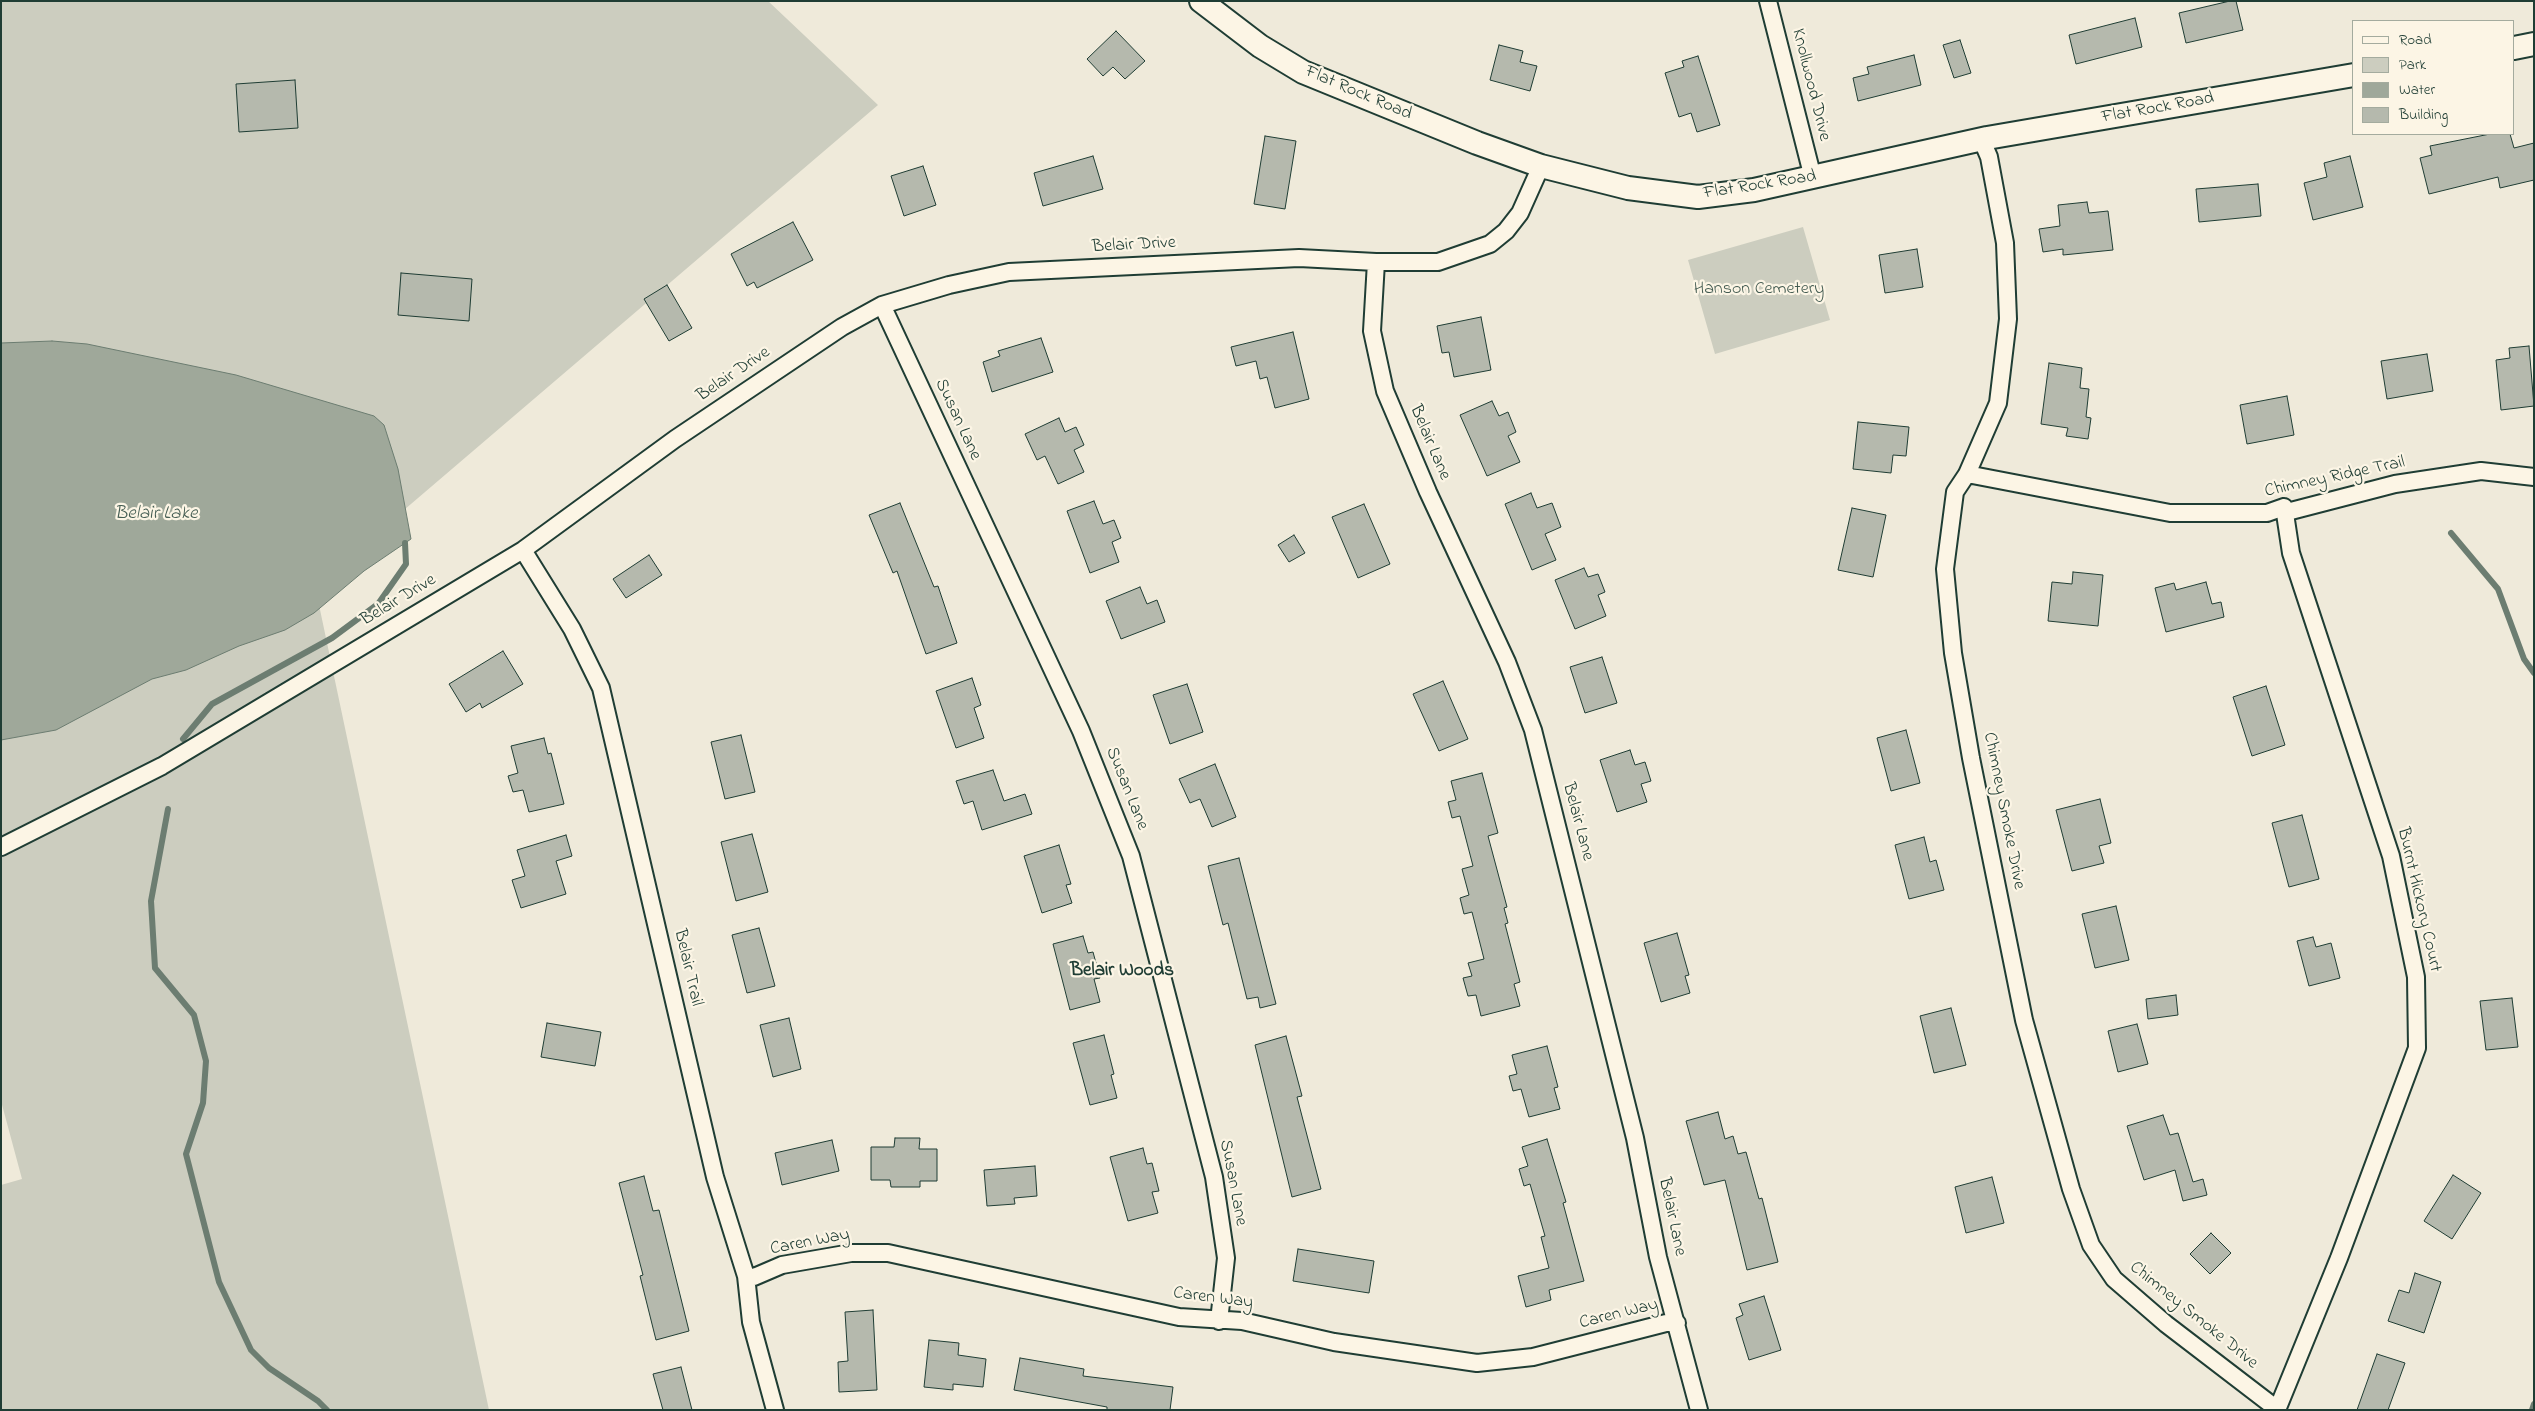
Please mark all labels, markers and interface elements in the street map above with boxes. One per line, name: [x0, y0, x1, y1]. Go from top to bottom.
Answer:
legend: [2352, 20, 2515, 135]
street label: Knollwood Drive: [1786, 27, 1834, 143]
text: Road: [2399, 29, 2432, 51]
text: Park: [2399, 54, 2426, 76]
street label: Flat Rock Road: [1301, 62, 1415, 126]
text: Water: [2399, 79, 2435, 101]
street label: Flat Rock Road: [2100, 88, 2216, 130]
text: Building: [2399, 104, 2448, 126]
street label: Flat Rock Road: [1702, 166, 1818, 206]
street label: Belair Drive: [1092, 233, 1176, 259]
park label: Hanson Cemetery: [1694, 279, 1824, 301]
street label: Belair Drive: [693, 343, 775, 407]
street label: Susan Lane: [929, 376, 985, 464]
street label: Belair Lane: [1404, 402, 1454, 484]
street label: Chimney Ridge Trail: [2263, 453, 2407, 503]
water label: Belair Lake: [115, 504, 197, 526]
street label: Belair Drive: [358, 570, 440, 632]
street label: Chimney Smoke Drive: [1977, 731, 2029, 891]
street label: Susan Lane: [1100, 744, 1152, 834]
street label: Belair Lane: [1556, 781, 1598, 863]
street label: Burnt Hickory Court: [2391, 826, 2445, 974]
street label: Belair Trail: [668, 928, 706, 1008]
district label: Belair Woods: [1070, 961, 1174, 983]
street label: Susan Lane: [1213, 1138, 1251, 1228]
street label: Belair Lane: [1652, 1176, 1690, 1258]
street label: Caren Way: [769, 1225, 851, 1261]
street label: Chimney Smoke Drive: [2124, 1257, 2262, 1375]
street label: Caren Way: [1172, 1283, 1254, 1315]
street label: Caren Way: [1577, 1295, 1661, 1335]

